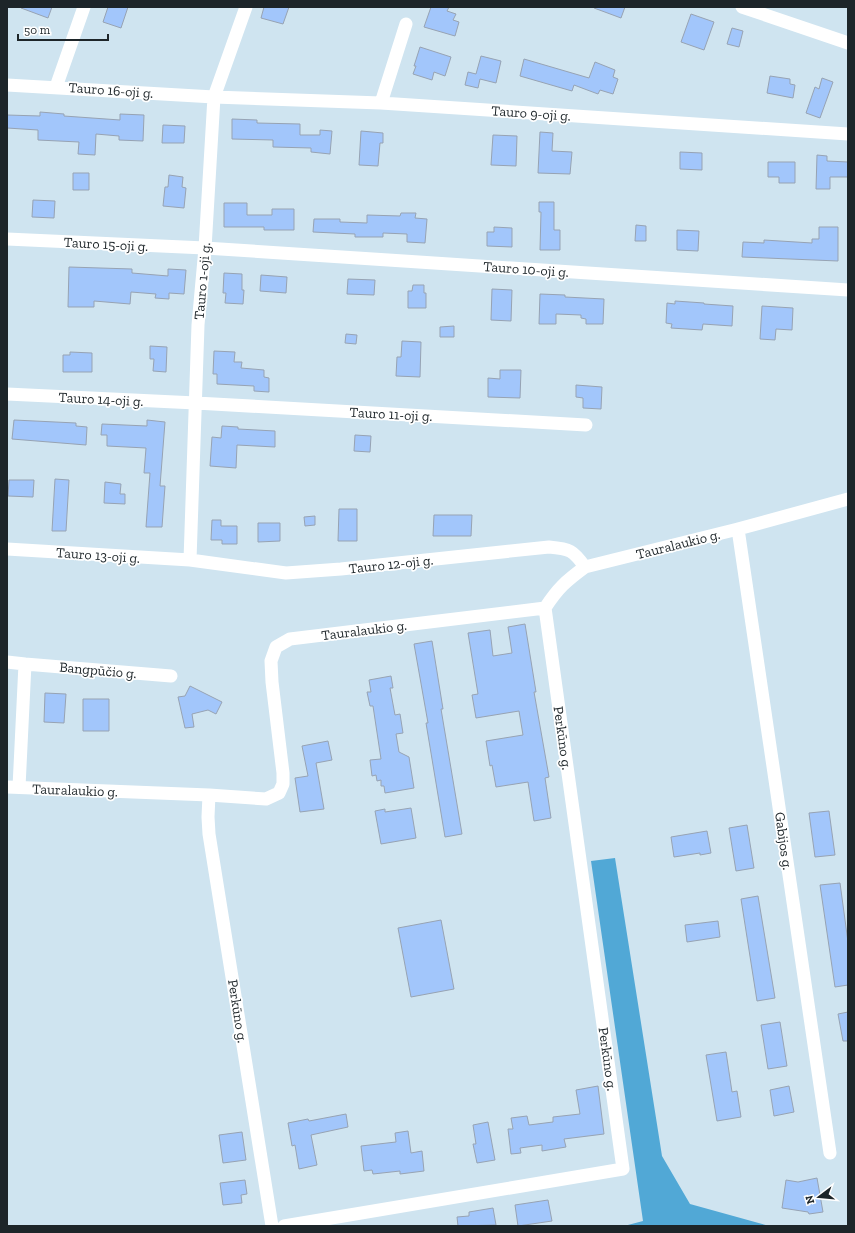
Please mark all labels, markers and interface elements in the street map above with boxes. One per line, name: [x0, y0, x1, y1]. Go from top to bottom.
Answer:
scale bar: [18, 16, 108, 42]
text: 50 m: [24, 23, 51, 37]
street label: Tauro 16-oji g.: [68, 79, 154, 102]
street label: Tauro 9-oji g.: [491, 102, 571, 125]
street label: Tauro 15-oji g.: [63, 234, 149, 255]
street label: Tauro 1-oji g.: [191, 242, 214, 320]
street label: Tauro 10-oji g.: [483, 258, 569, 281]
street label: Tauro 14-oji g.: [58, 389, 144, 410]
street label: Tauro 11-oji g.: [349, 404, 433, 425]
street label: Tauralaukio g.: [634, 526, 722, 563]
street label: Tauro 13-oji g.: [55, 544, 141, 567]
street label: Tauro 12-oji g.: [348, 552, 434, 577]
street label: Tauralaukio g.: [320, 617, 408, 644]
street label: Bangpūčio g.: [59, 659, 137, 682]
street label: Perkūno g.: [550, 705, 575, 771]
street label: Tauralaukio g.: [32, 781, 118, 800]
street label: Gabijos g.: [771, 811, 796, 871]
street label: Perkūno g.: [224, 978, 251, 1044]
street label: Perkūno g.: [595, 1026, 620, 1092]
north arrow: [799, 1177, 839, 1217]
text: N: [802, 1193, 817, 1205]

